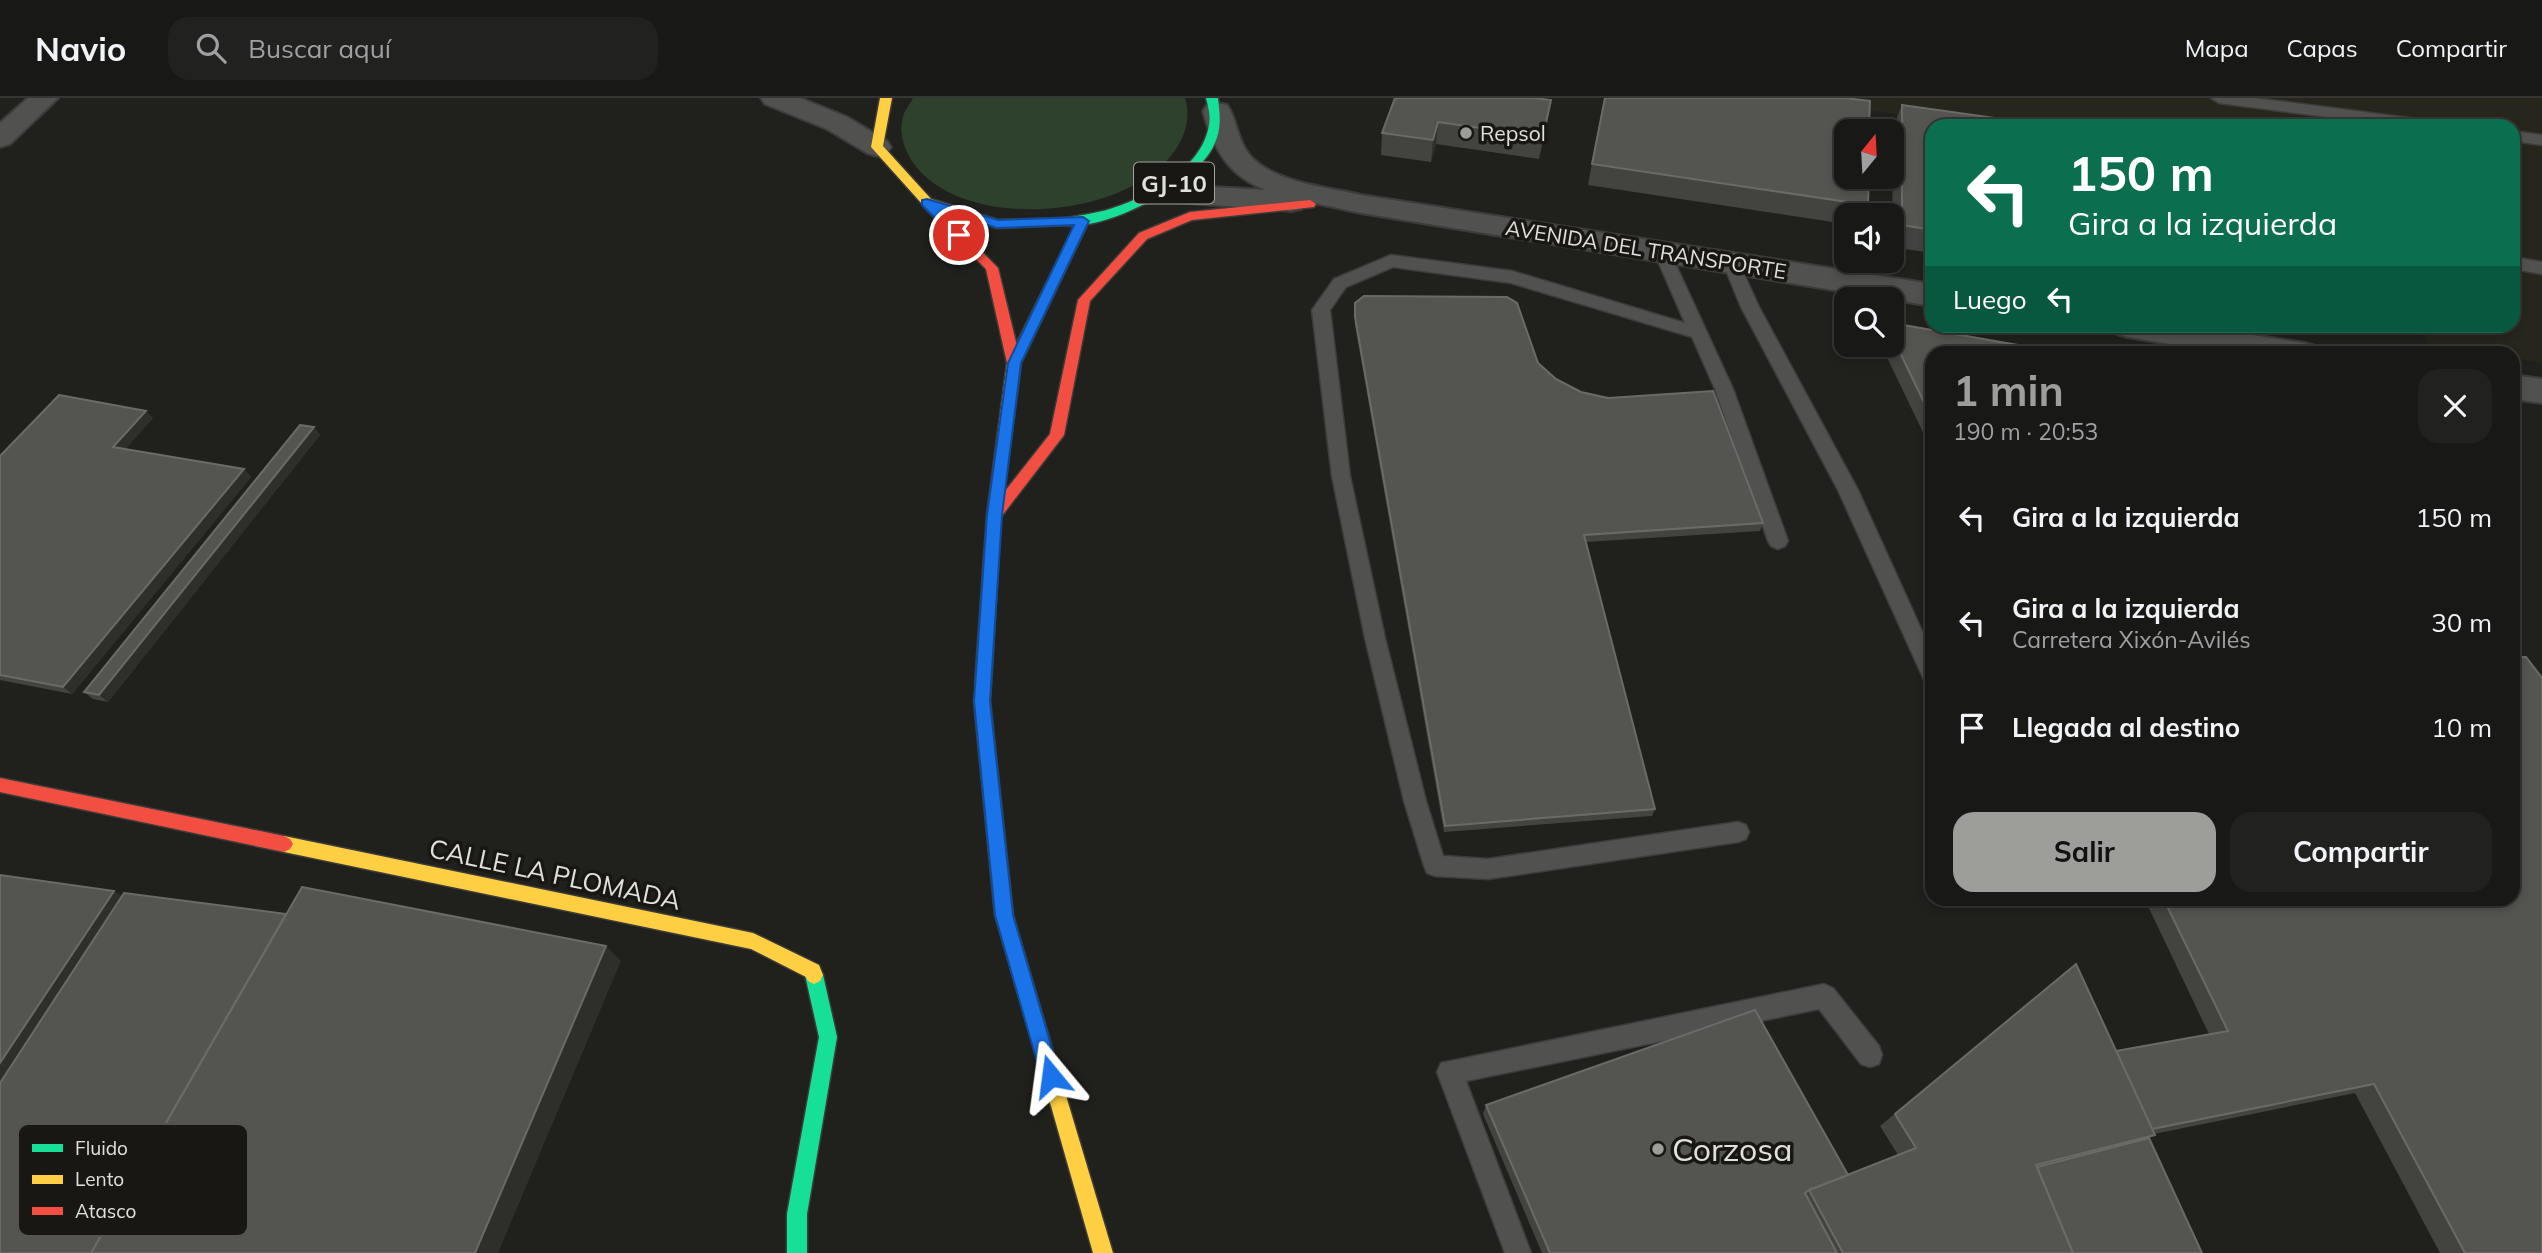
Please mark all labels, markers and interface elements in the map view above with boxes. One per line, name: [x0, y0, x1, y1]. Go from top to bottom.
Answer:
search box: [168, 17, 658, 80]
text: Navio: [35, 28, 126, 69]
icon: search: [192, 29, 230, 67]
text: Buscar aquí: [248, 32, 391, 65]
text: Mapa: [2185, 33, 2249, 63]
text: Capas: [2287, 33, 2358, 63]
text: Compartir: [2396, 33, 2507, 63]
north arrow: [1834, 119, 1904, 189]
map controls: [1834, 119, 1904, 357]
place label: Repsol: [1480, 120, 1546, 146]
marker: Repsol: [1458, 125, 1474, 141]
text: 150 m: [2068, 142, 2214, 203]
icon: left: [1953, 147, 2044, 238]
road number: GJ-10: [1134, 162, 1214, 204]
button: sound: [1834, 203, 1904, 273]
text: Gira a la izquierda: [2068, 203, 2337, 243]
pin: [929, 205, 989, 265]
street label: AVENIDA DEL TRANSPORTE: [1504, 214, 1788, 284]
icon: arrive: [940, 216, 978, 254]
icon: left: [2041, 280, 2079, 318]
text: Luego: [1953, 283, 2027, 316]
button: search: [1834, 287, 1904, 357]
text: 1 min: [1953, 364, 2064, 417]
button: close: [2418, 369, 2492, 443]
text: 190 m · 20:53: [1953, 417, 2098, 446]
icon: left: [1953, 499, 1991, 537]
text: Gira a la izquierda: [2012, 501, 2240, 534]
text: 150 m: [2416, 501, 2492, 534]
text: Gira a la izquierda: [2012, 592, 2240, 625]
icon: left: [1953, 604, 1991, 642]
text: 30 m: [2431, 606, 2492, 639]
text: Carretera Xixón-Avilés: [2012, 625, 2251, 654]
icon: arrive: [1953, 709, 1991, 747]
text: Llegada al destino: [2012, 711, 2240, 744]
text: 10 m: [2431, 711, 2492, 744]
button: Salir: [1953, 812, 2216, 892]
button: Compartir: [2230, 812, 2492, 892]
street label: CALLE LA PLOMADA: [426, 831, 684, 917]
position arrow: [1014, 1039, 1088, 1113]
legend: [18, 1124, 248, 1236]
place label: Corzosa: [1672, 1129, 1792, 1169]
text: Fluido: [75, 1136, 128, 1160]
marker: Corzosa: [1650, 1141, 1666, 1157]
text: Lento: [75, 1167, 124, 1191]
text: Atasco: [75, 1199, 136, 1223]

